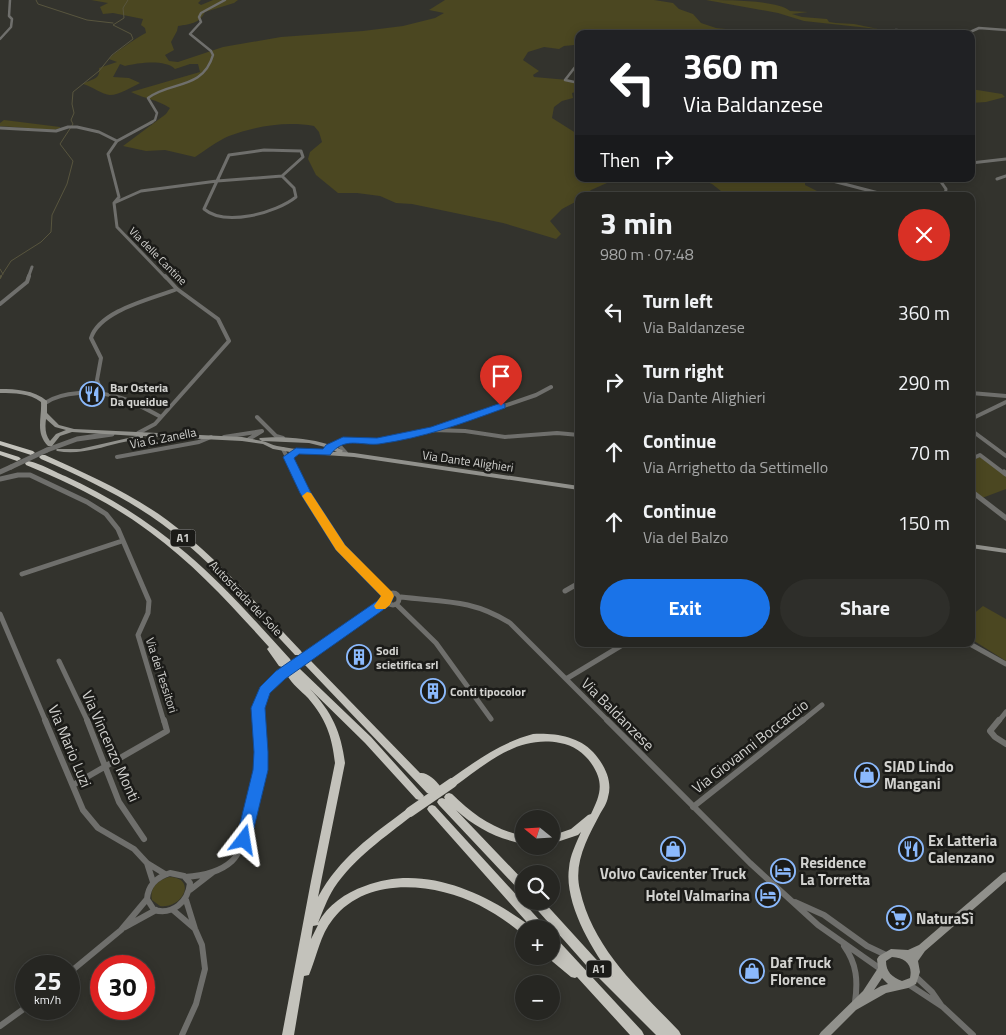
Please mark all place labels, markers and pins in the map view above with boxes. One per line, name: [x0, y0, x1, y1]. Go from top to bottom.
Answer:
pin: [480, 355, 522, 406]
place label: Bar Osteria Da queidue: [110, 378, 168, 411]
restaurant icon: Bar Osteria Da queidue: [79, 381, 105, 407]
place label: Sodi scietifica srl: [376, 641, 439, 674]
building icon: Sodi scietifica srl: [346, 644, 372, 670]
building icon: Conti tipocolor: [420, 678, 446, 704]
place label: Conti tipocolor: [450, 682, 526, 701]
place label: SIAD Lindo Mangani: [884, 755, 954, 795]
shop icon: SIAD Lindo Mangani: [854, 762, 880, 788]
place label: Ex Latteria Calenzano: [928, 829, 997, 869]
shop icon: Volvo Cavicenter Truck: [660, 836, 686, 862]
restaurant icon: Ex Latteria Calenzano: [898, 836, 924, 862]
place label: Residence La Torretta: [800, 851, 871, 891]
hotel icon: Residence La Torretta: [770, 858, 796, 884]
place label: Volvo Cavicenter Truck: [600, 862, 746, 885]
hotel icon: Hotel Valmarina: [755, 882, 781, 908]
place label: Hotel Valmarina: [645, 884, 750, 907]
supermarket icon: NaturaSì: [886, 905, 912, 931]
place label: NaturaSì: [916, 907, 974, 930]
place label: Daf Truck Florence: [770, 951, 832, 991]
shop icon: Daf Truck Florence: [739, 958, 765, 984]

